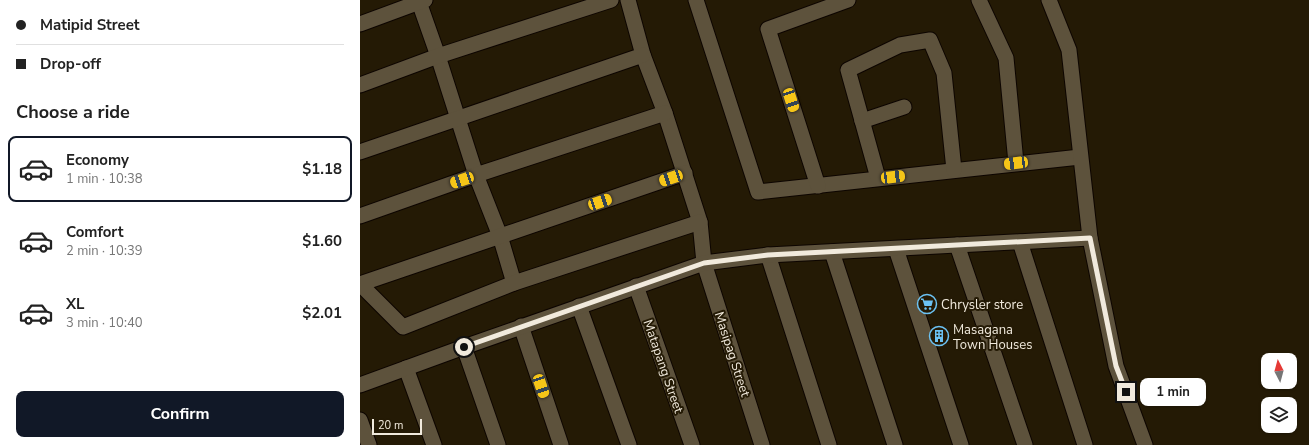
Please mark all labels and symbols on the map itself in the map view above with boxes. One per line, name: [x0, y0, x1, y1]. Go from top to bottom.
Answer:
car: [782, 87, 800, 113]
car: [1003, 156, 1029, 170]
car: [658, 168, 684, 188]
car: [449, 170, 475, 190]
car: [880, 170, 906, 184]
car: [587, 192, 613, 212]
supermarket icon: Chrysler store: [916, 293, 938, 315]
place label: Chrysler store: [941, 296, 1023, 314]
street label: Masipag Street: [710, 310, 754, 399]
street label: Matapang Street: [639, 317, 688, 416]
place label: Masagana Town Houses: [953, 321, 1032, 354]
building icon: Masagana Town Houses: [928, 325, 950, 347]
route start: [455, 338, 473, 356]
north arrow: [1261, 353, 1297, 389]
car: [531, 373, 551, 399]
callout: 1 min: [1140, 378, 1206, 406]
route end: [1117, 383, 1135, 401]
scale bar: [372, 417, 422, 436]

